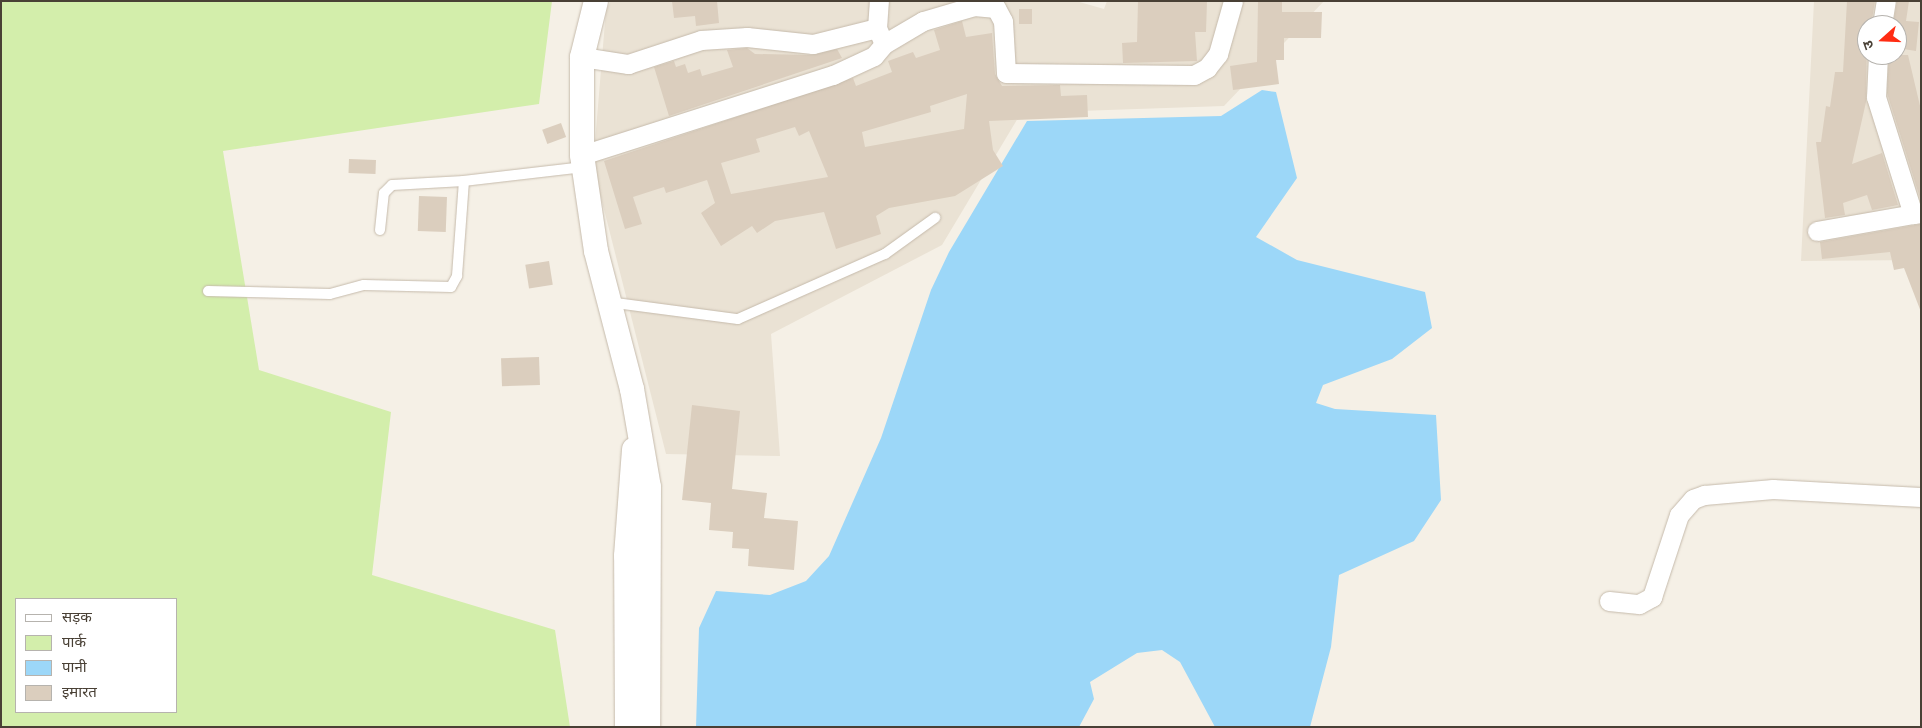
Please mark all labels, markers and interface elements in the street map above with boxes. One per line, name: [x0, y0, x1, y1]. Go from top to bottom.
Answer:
north arrow: [1857, 15, 1907, 65]
text: उ: [1859, 38, 1878, 52]
legend: [15, 598, 178, 713]
text: सड़क: [62, 608, 92, 626]
text: पार्क: [62, 633, 86, 651]
text: पानी: [62, 658, 87, 676]
text: इमारत: [62, 683, 97, 701]

